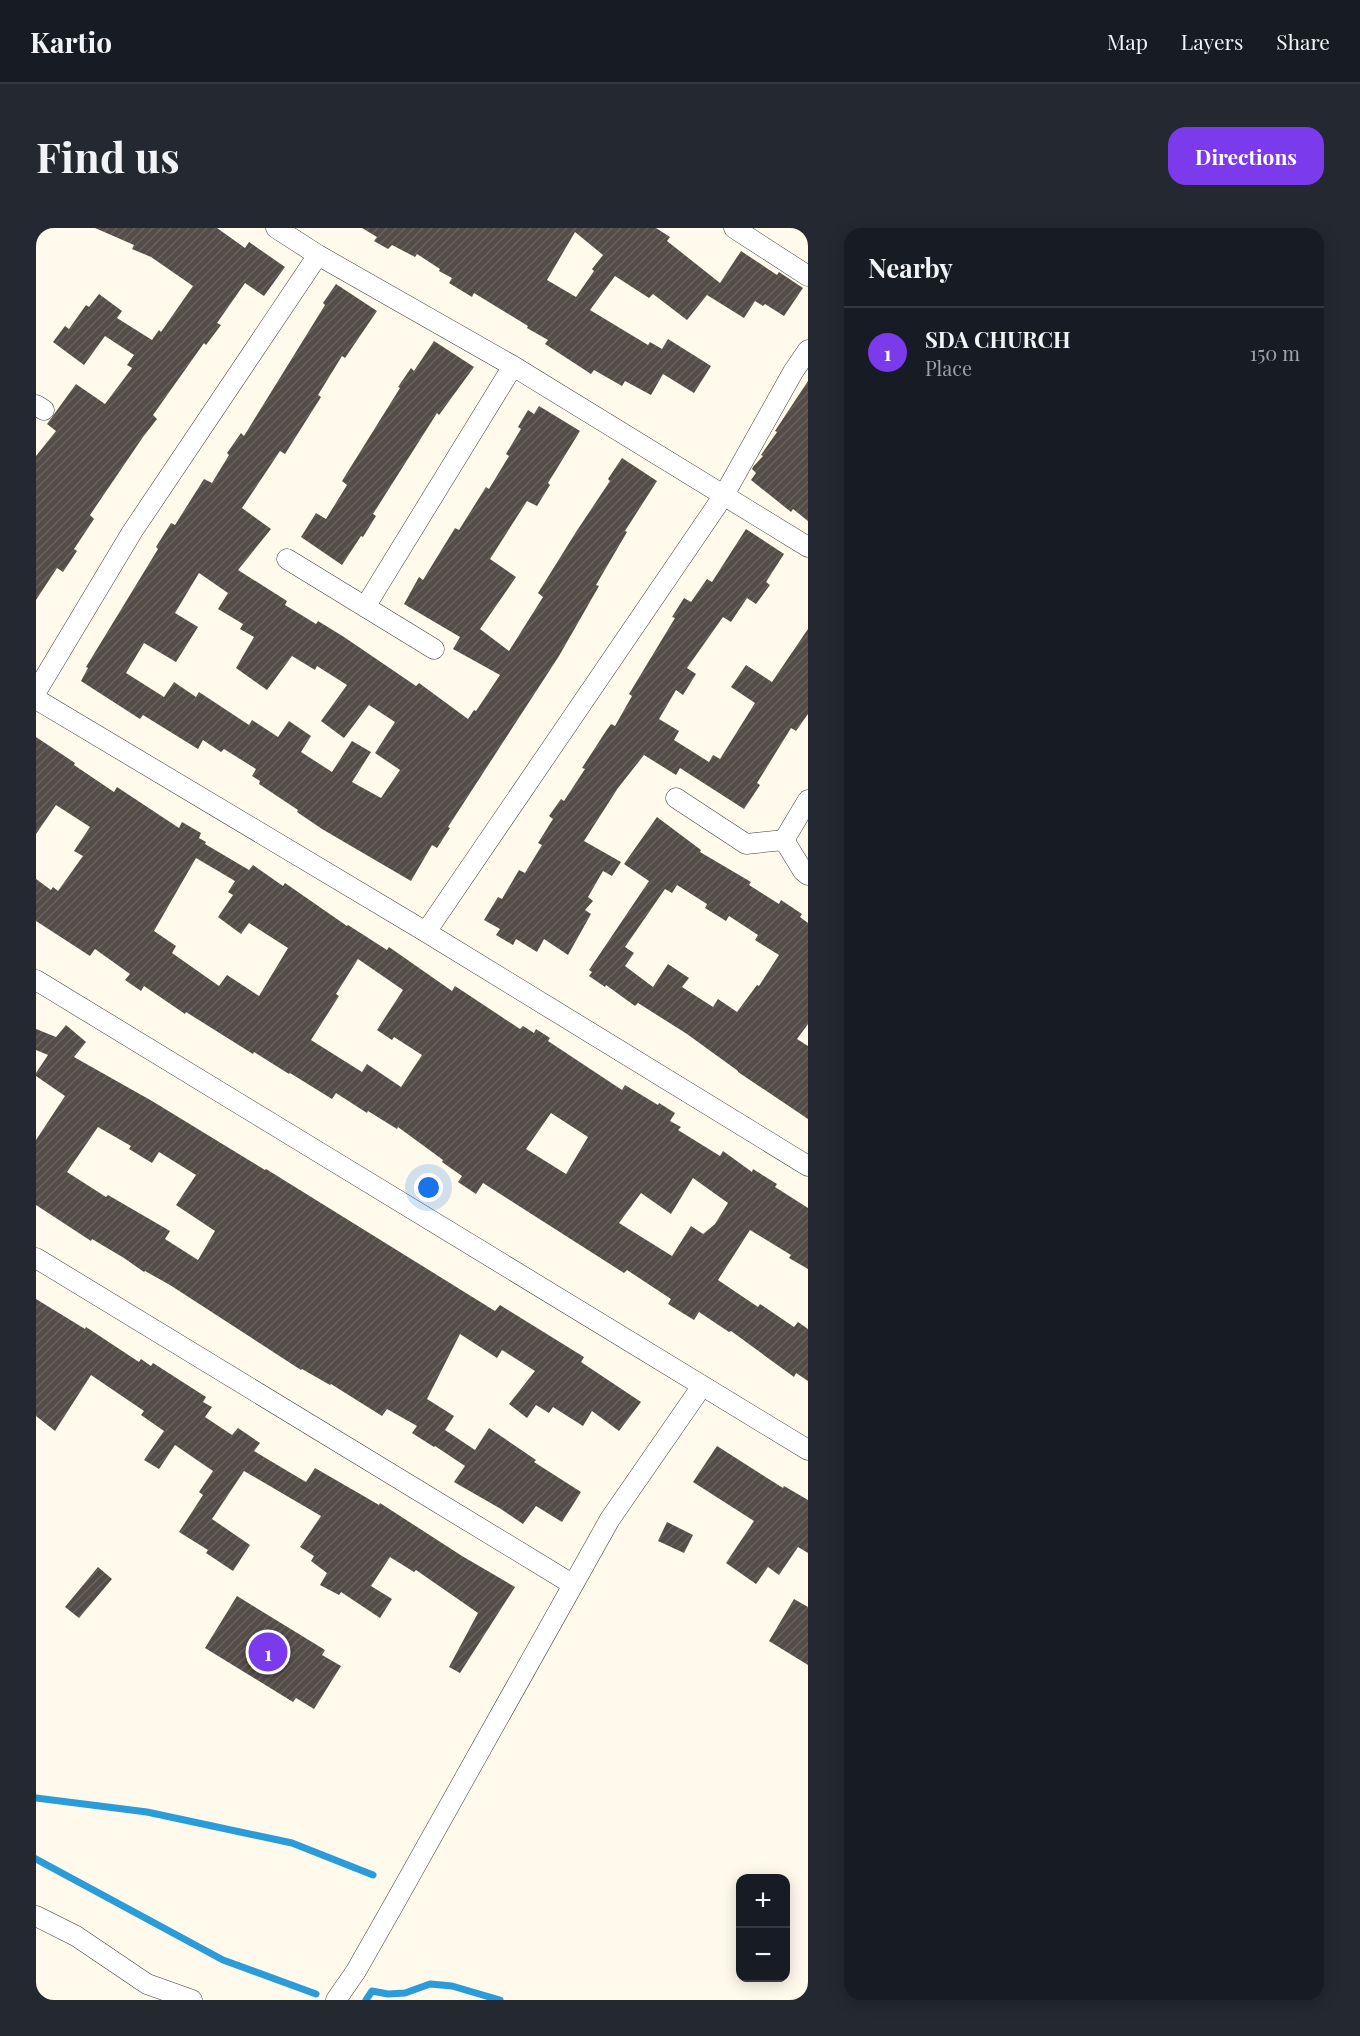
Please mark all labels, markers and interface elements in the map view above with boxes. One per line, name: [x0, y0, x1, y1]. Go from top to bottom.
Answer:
text: Kartio: [30, 23, 112, 60]
text: Map: [1107, 27, 1148, 55]
text: Layers: [1181, 27, 1243, 55]
text: Share: [1276, 27, 1330, 55]
button: Directions: [1168, 127, 1324, 185]
text: Find us: [36, 128, 180, 184]
text: Nearby: [868, 250, 953, 285]
text: SDA CHURCH: [925, 324, 1071, 354]
text: 1: [884, 339, 891, 366]
text: 150 m: [1250, 339, 1300, 366]
text: Place: [925, 354, 972, 381]
your location: [414, 1173, 443, 1202]
pin: 1: [248, 1630, 288, 1674]
map controls: [736, 1874, 790, 1982]
button: +: [736, 1874, 790, 1928]
button: −: [736, 1928, 790, 1982]

